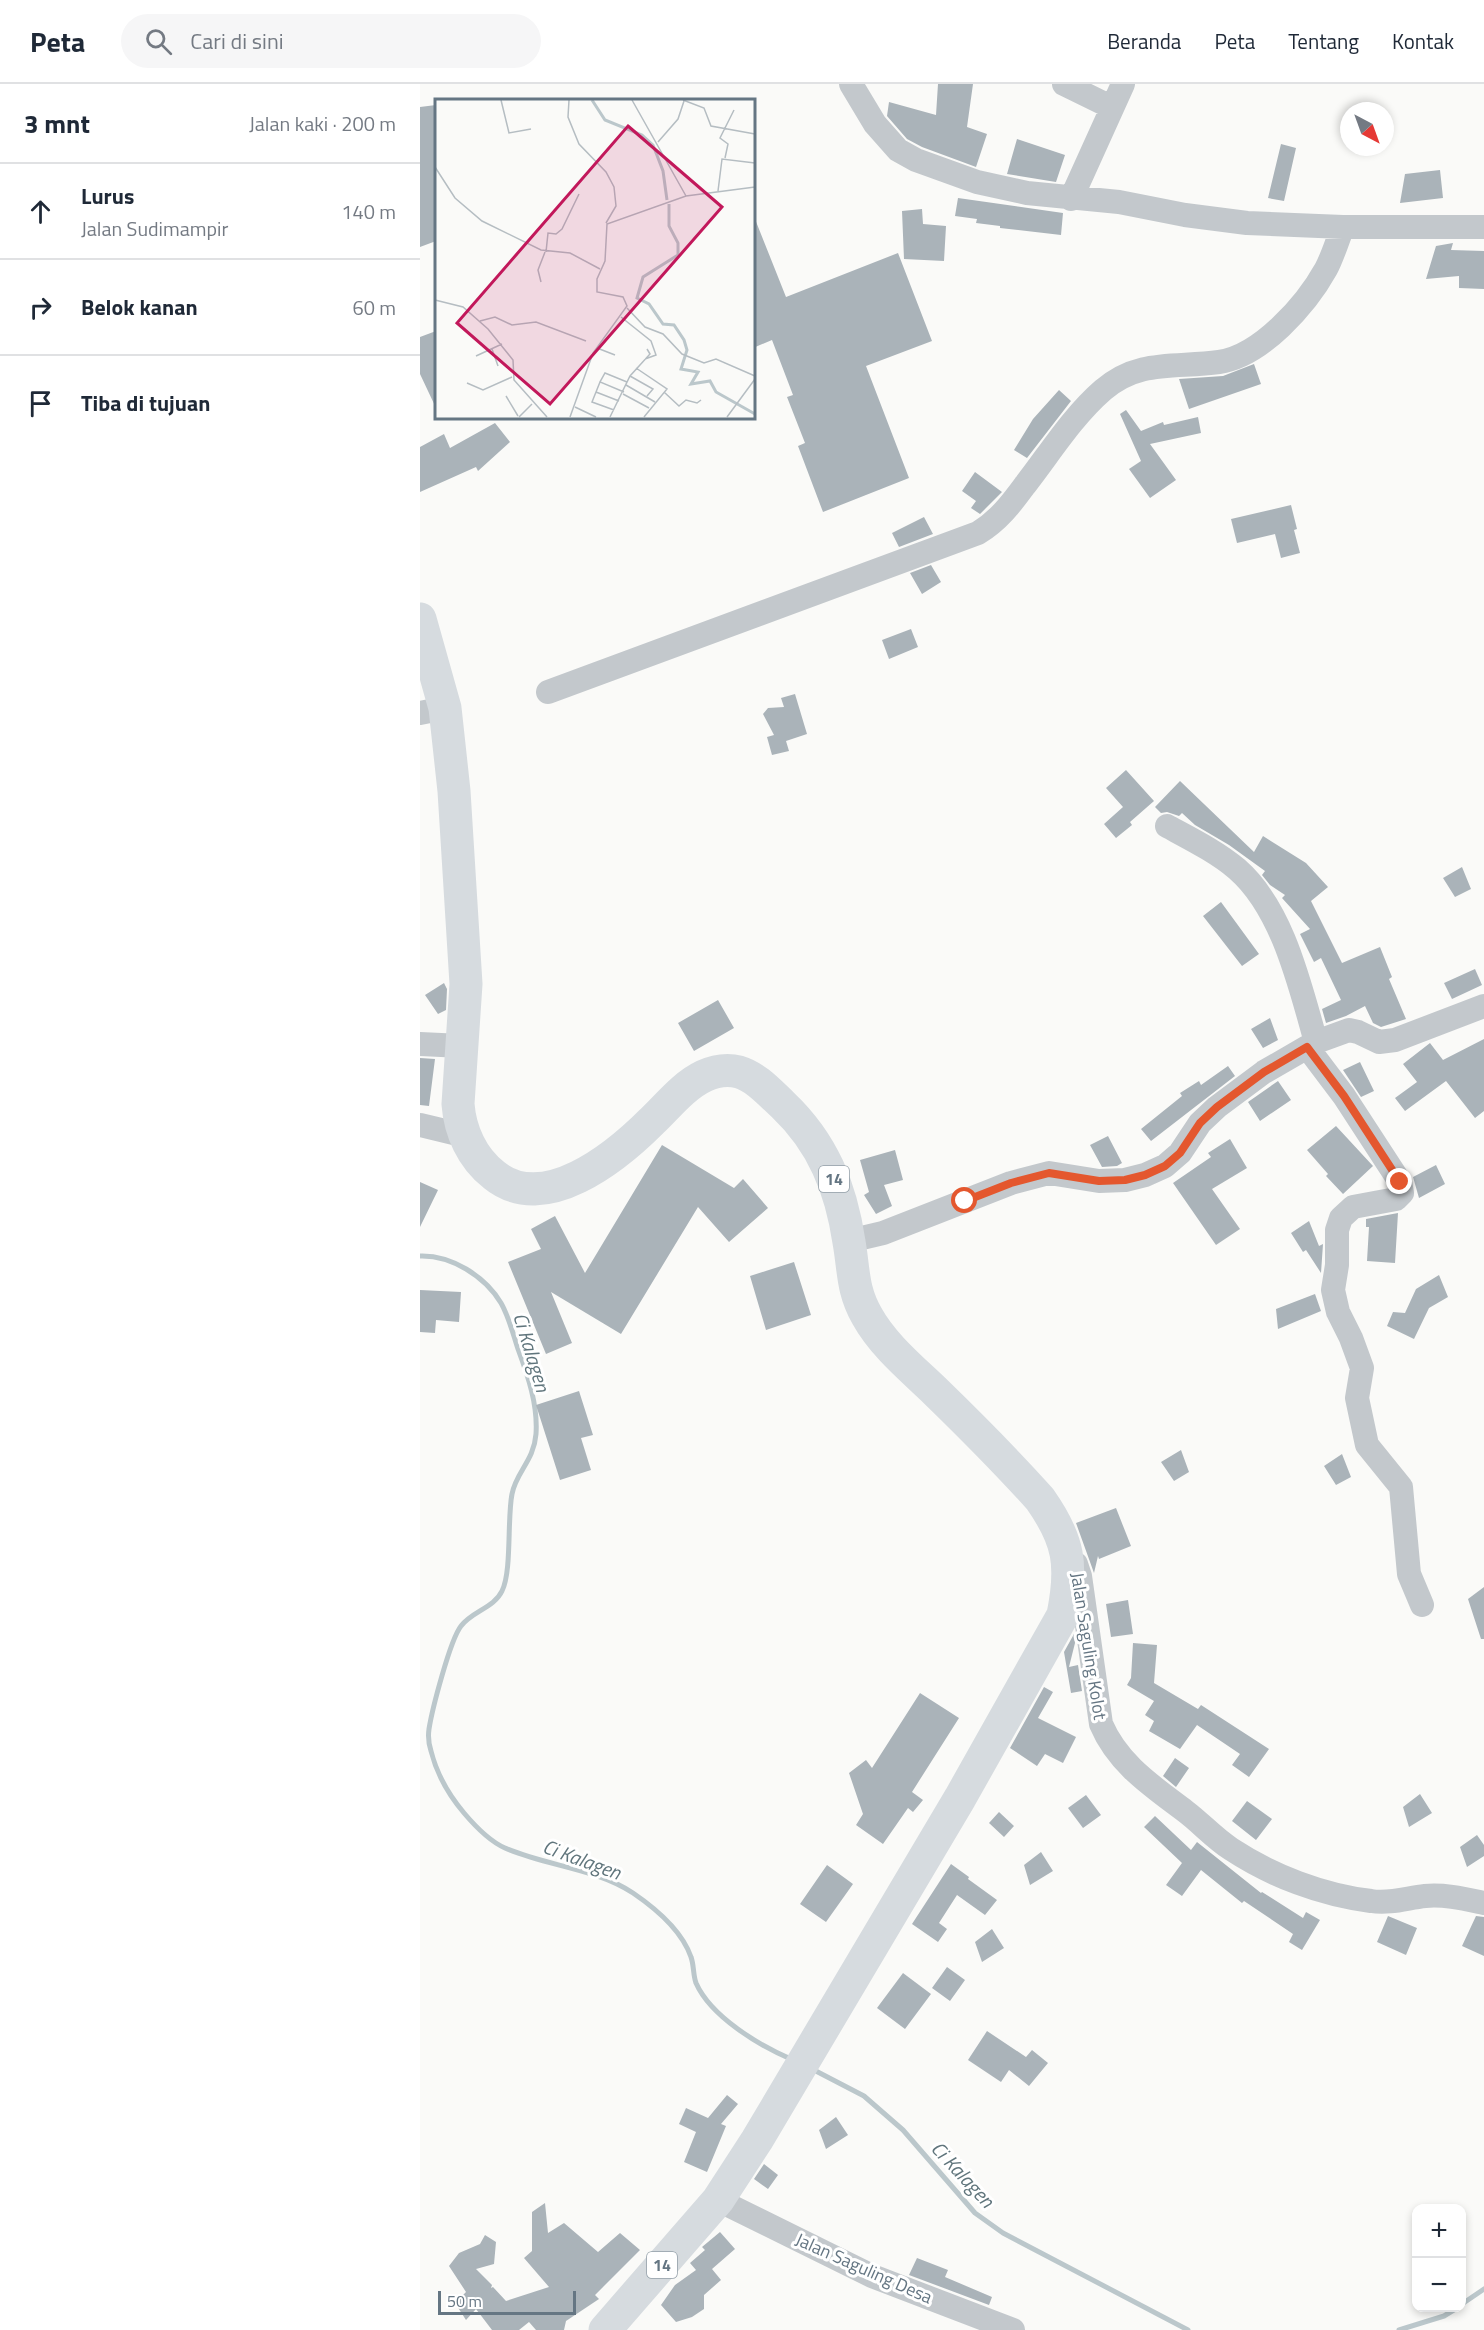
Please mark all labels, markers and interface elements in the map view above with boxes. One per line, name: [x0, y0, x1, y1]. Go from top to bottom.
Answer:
search box: [121, 14, 541, 68]
text: Peta: [30, 20, 85, 63]
text: Cari di sini: [190, 24, 284, 58]
icon: search: [142, 25, 175, 58]
text: Beranda: [1107, 25, 1181, 57]
text: Peta: [1214, 25, 1255, 57]
text: Tentang: [1288, 25, 1359, 57]
text: Kontak: [1392, 25, 1454, 57]
inset map: [435, 99, 754, 418]
north arrow: [1340, 102, 1394, 156]
text: 3 mnt: [24, 104, 90, 143]
text: Jalan kaki · 200 m: [249, 108, 396, 139]
text: Lurus: [81, 179, 134, 213]
icon: ahead: [24, 195, 57, 228]
text: 140 m: [341, 196, 396, 227]
text: Jalan Sudimampir: [81, 213, 228, 244]
text: Belok kanan: [81, 290, 198, 324]
icon: right: [24, 291, 57, 324]
text: 60 m: [352, 292, 396, 323]
text: Tiba di tujuan: [81, 386, 210, 420]
icon: arrive: [24, 387, 57, 420]
road number: 14: [819, 1166, 849, 1192]
route end: [1386, 1168, 1412, 1194]
route start: [951, 1187, 977, 1213]
water label: Ci Kalagen: [505, 1308, 559, 1396]
street label: Jalan Saguling Kolot: [1064, 1570, 1114, 1722]
water label: Ci Kalagen: [538, 1830, 627, 1888]
water label: Ci Kalagen: [924, 2134, 1003, 2215]
map controls: [1412, 2204, 1466, 2312]
button: +: [1412, 2204, 1466, 2258]
street label: Jalan Saguling Desa: [791, 2226, 937, 2310]
road number: 14: [647, 2252, 677, 2278]
button: −: [1412, 2258, 1466, 2312]
scale bar: [438, 2288, 576, 2316]
text: 50 m: [447, 2289, 482, 2313]

